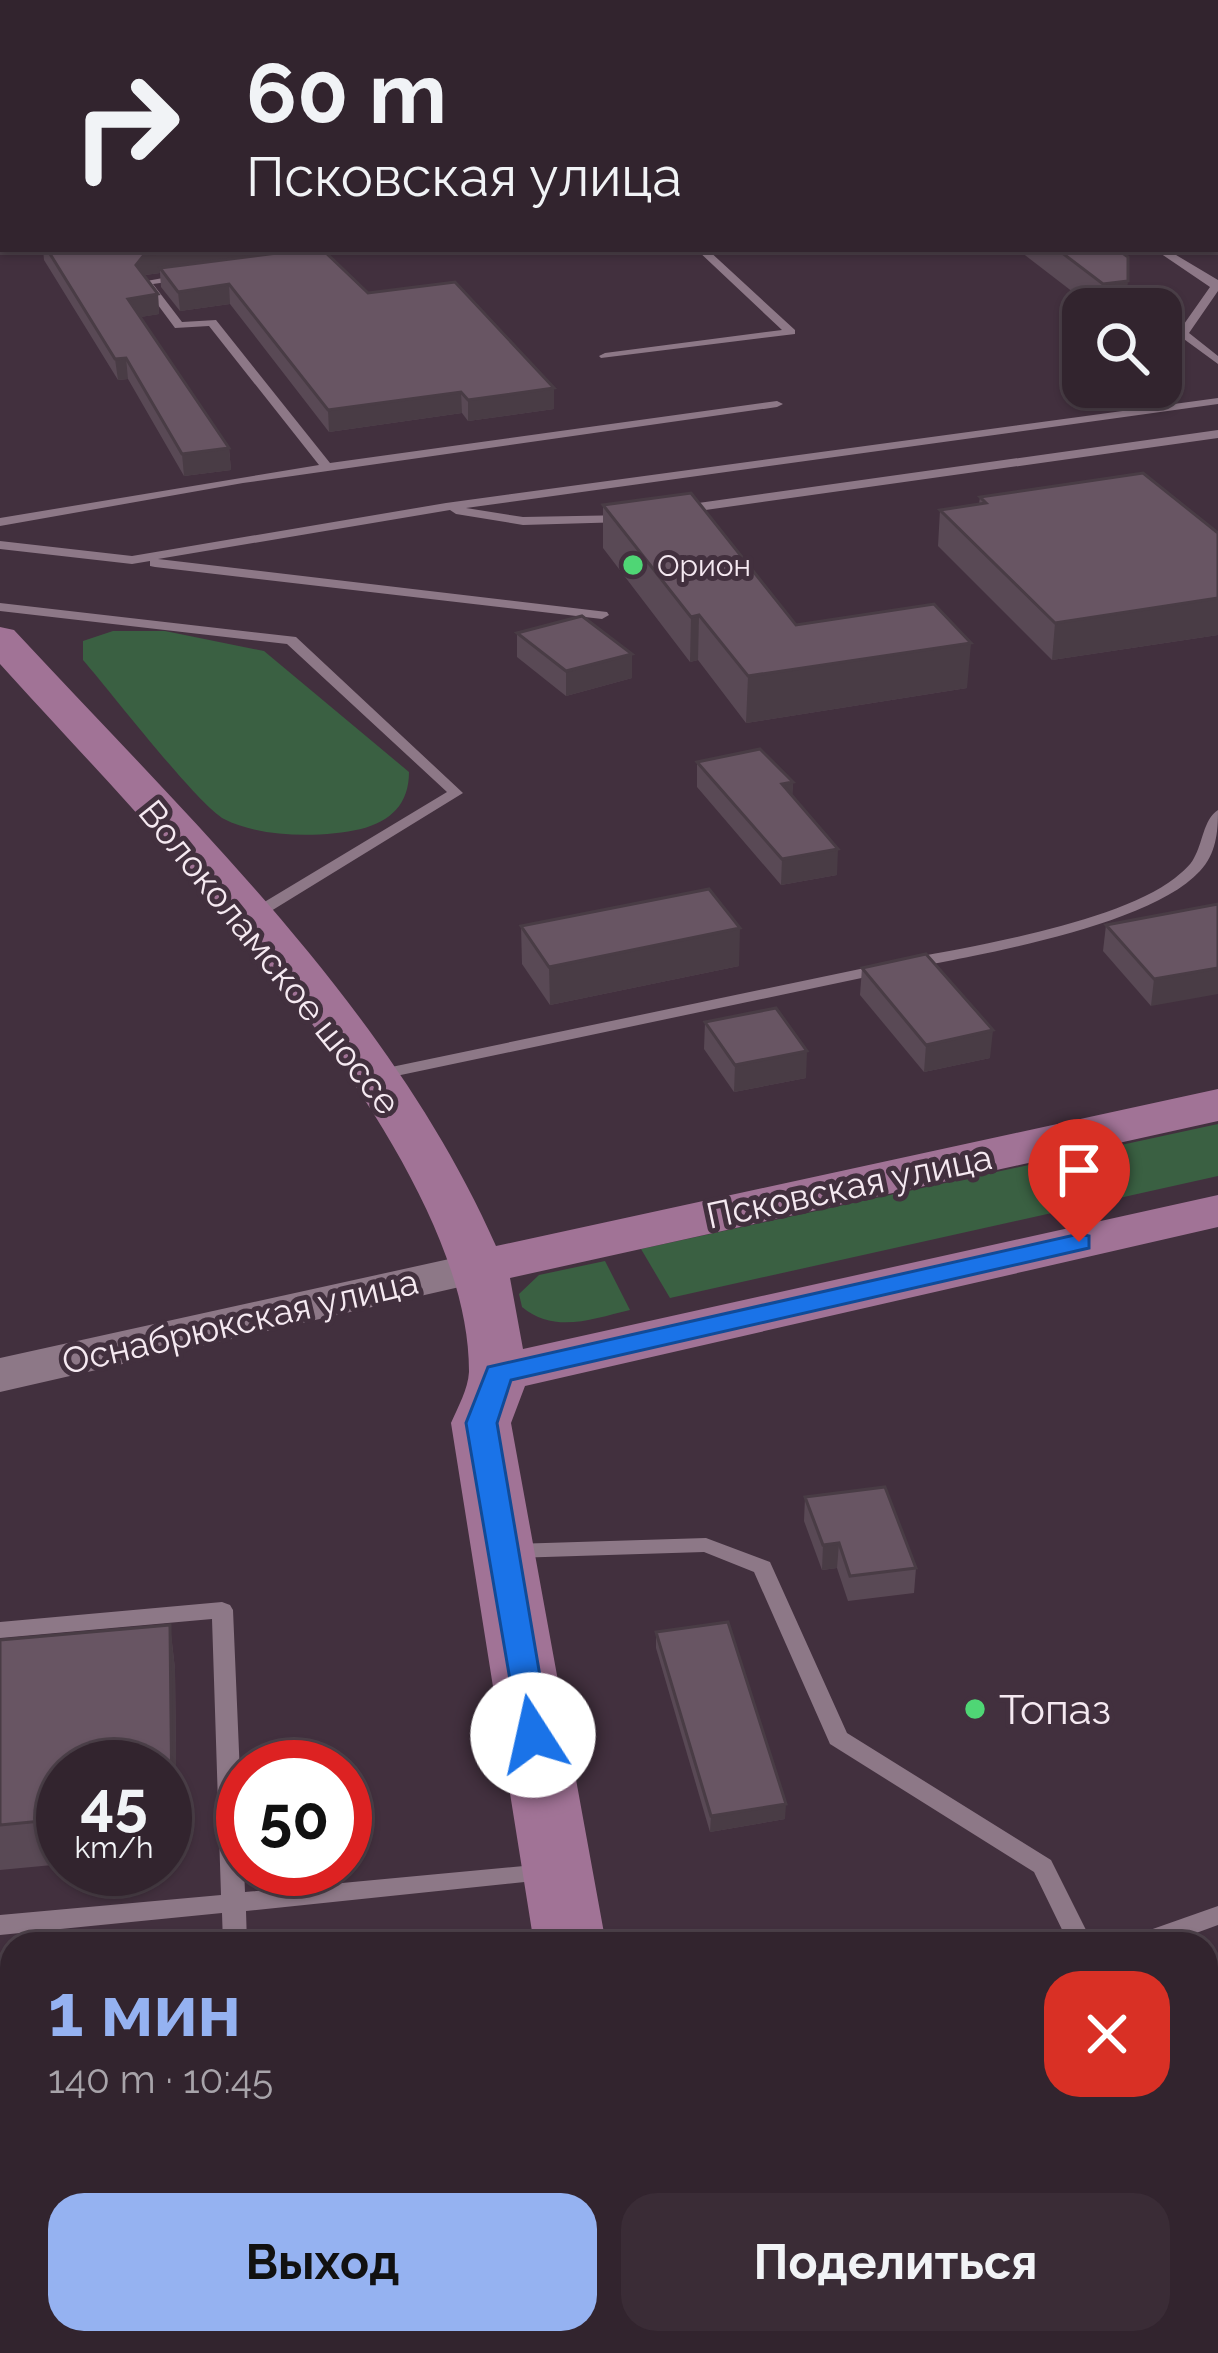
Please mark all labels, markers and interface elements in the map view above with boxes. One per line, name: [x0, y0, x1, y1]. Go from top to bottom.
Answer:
text: 60 m: [246, 44, 447, 143]
icon: right: [48, 48, 204, 204]
text: Псковская улица: [246, 145, 682, 209]
map controls: [1062, 288, 1182, 408]
button: search: [1062, 288, 1182, 408]
place label: Орион: [657, 548, 751, 583]
marker: Орион: [620, 552, 646, 578]
street label: Волоколамское шоссе: [130, 792, 410, 1122]
pin: [1028, 1119, 1130, 1242]
street label: Псковская улица: [702, 1135, 996, 1237]
icon: arrive: [1046, 1137, 1112, 1203]
street label: Оснабрюкская улица: [58, 1260, 422, 1382]
position arrow: [470, 1672, 596, 1798]
place label: Топаз: [999, 1685, 1111, 1734]
marker: Топаз: [962, 1696, 988, 1722]
speed limit sign: 50: [216, 1740, 372, 1896]
text: 45: [80, 1768, 148, 1838]
text: km/h: [74, 1830, 154, 1865]
text: 1 мин: [48, 1968, 241, 2053]
button: close: [1044, 1971, 1170, 2097]
text: 140 m · 10:45: [48, 2056, 273, 2102]
button: Выход: [48, 2193, 597, 2331]
button: Поделиться: [621, 2193, 1170, 2331]

